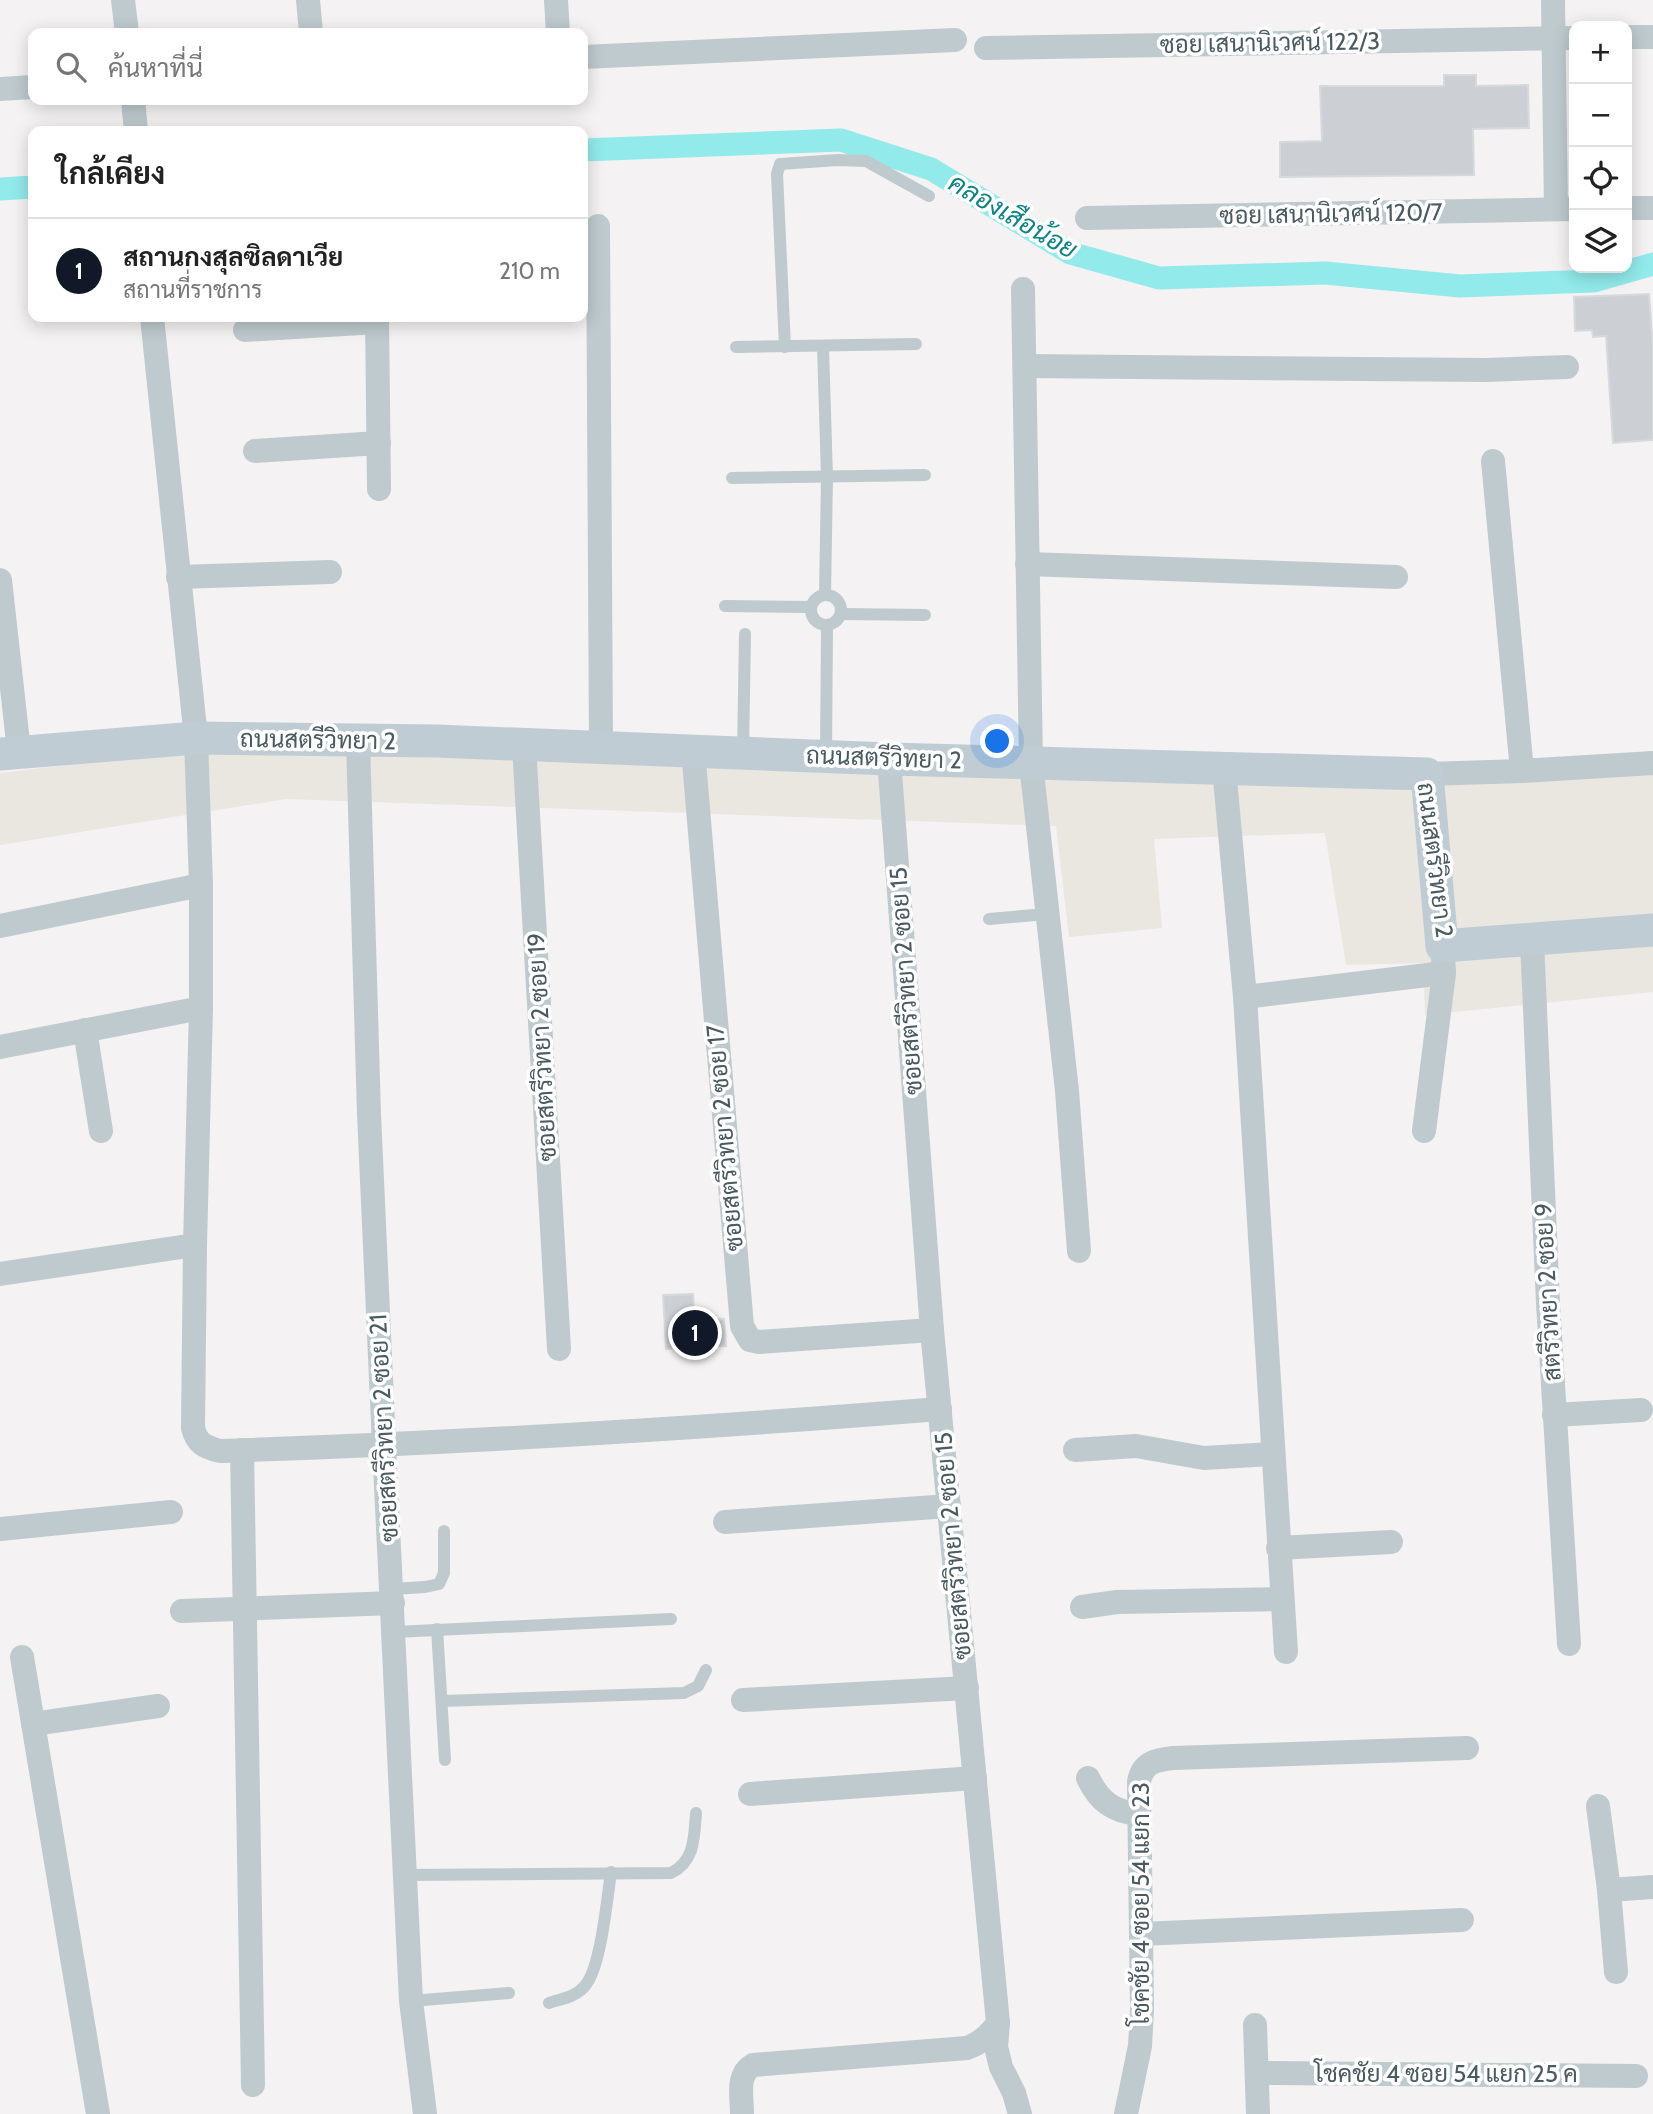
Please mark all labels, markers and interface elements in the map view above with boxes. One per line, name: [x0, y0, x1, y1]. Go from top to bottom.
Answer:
map controls: [1569, 21, 1632, 273]
button: +: [1569, 21, 1632, 84]
street label: ซอย เสนานิเวศน์ 122/3: [1160, 25, 1380, 59]
search box: [28, 28, 588, 105]
icon: search: [52, 48, 90, 86]
text: ค้นหาที่นี่: [108, 52, 203, 84]
button: −: [1569, 84, 1632, 147]
button: locate: [1569, 147, 1632, 210]
text: ใกล้เคียง: [56, 155, 165, 192]
water label: คลองเสือน้อย: [943, 166, 1083, 266]
street label: ซอย เสนานิเวศน์ 120/7: [1219, 196, 1443, 230]
button: layers: [1569, 210, 1632, 273]
text: สถานกงสุลซิลดาเวีย: [123, 241, 343, 273]
text: 1: [75, 257, 83, 285]
text: 210 m: [499, 257, 560, 285]
text: สถานที่ราชการ: [123, 276, 262, 304]
street label: ถนนสตรีวิทยา 2: [240, 724, 396, 755]
your location: [980, 724, 1014, 758]
street label: ถนนสตรีวิทยา 2: [806, 740, 962, 775]
street label: ถนนสตรีวิทยา 2: [1412, 781, 1459, 939]
street label: ซอยสตรีวิทยา 2 ซอย 15: [883, 866, 928, 1096]
street label: ซอยสตรีวิทยา 2 ซอย 19: [521, 932, 562, 1162]
street label: ซอยสตรีวิทยา 2 ซอย 17: [700, 1024, 749, 1253]
street label: สตรีวิทยา 2 ซอย 9: [1528, 1202, 1567, 1382]
pin: 1: [672, 1307, 718, 1359]
street label: ซอยสตรีวิทยา 2 ซอย 21: [363, 1313, 404, 1543]
street label: ซอยสตรีวิทยา 2 ซอย 15: [928, 1431, 977, 1661]
street label: โชคชัย 4 ซอย 54 แยก 23: [1125, 1782, 1155, 2028]
street label: โชคชัย 4 ซอย 54 แยก 25 ค: [1312, 2058, 1578, 2088]

